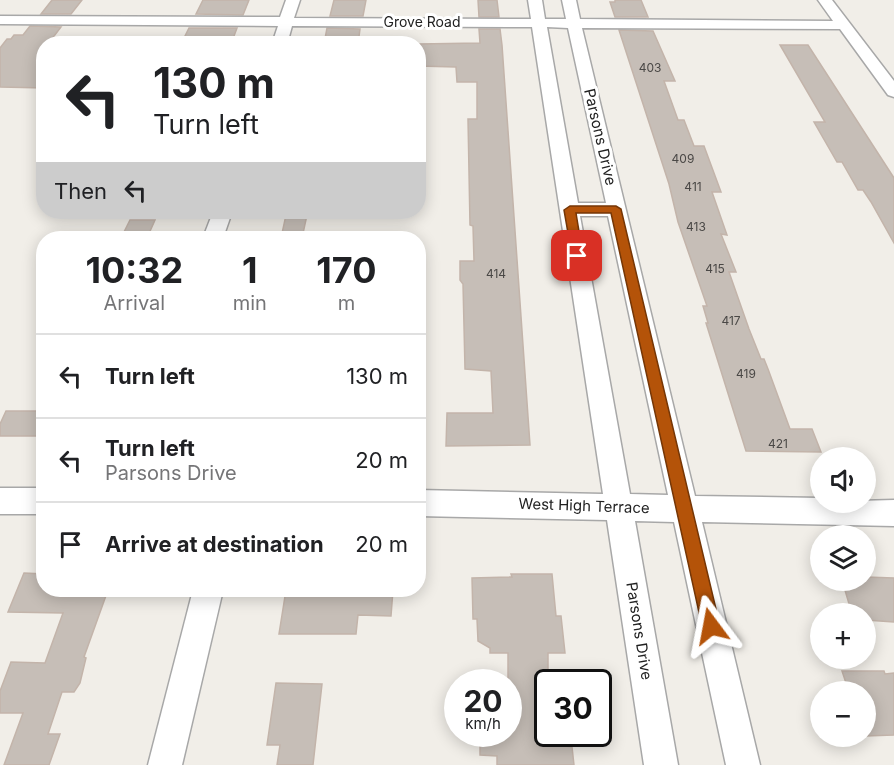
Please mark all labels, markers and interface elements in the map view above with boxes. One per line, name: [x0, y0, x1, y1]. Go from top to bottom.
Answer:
street label: Grove Road: [383, 13, 461, 30]
text: 130 m: [153, 57, 275, 108]
icon: left: [54, 60, 132, 138]
house number: 403: [639, 60, 661, 75]
street label: Parsons Drive: [580, 87, 621, 187]
text: Turn left: [153, 108, 259, 141]
house number: 409: [672, 151, 694, 166]
icon: left: [119, 174, 152, 207]
text: Then: [54, 178, 107, 204]
house number: 411: [684, 179, 702, 194]
house number: 413: [686, 219, 706, 234]
pin: [551, 230, 602, 281]
icon: arrive: [560, 239, 593, 272]
text: 10:32: [85, 248, 183, 292]
text: 1: [242, 248, 258, 292]
text: 170: [316, 248, 377, 292]
house number: 415: [705, 261, 725, 276]
house number: 414: [486, 266, 506, 281]
text: Arrival: [104, 291, 165, 315]
text: min: [233, 291, 267, 315]
text: m: [338, 291, 355, 315]
house number: 417: [721, 313, 741, 328]
icon: left: [54, 360, 87, 393]
text: Turn left: [105, 363, 195, 389]
text: 130 m: [346, 363, 408, 389]
house number: 419: [736, 366, 756, 381]
text: Turn left: [105, 435, 195, 461]
house number: 421: [768, 436, 788, 451]
icon: left: [54, 444, 87, 477]
text: 20 m: [355, 447, 408, 473]
map controls: [810, 447, 876, 747]
button: sound: [810, 447, 876, 513]
text: Parsons Drive: [105, 461, 237, 485]
street label: West High Terrace: [518, 494, 650, 517]
button: layers: [810, 525, 876, 591]
icon: arrive: [54, 528, 87, 561]
text: Arrive at destination: [105, 531, 324, 557]
text: 20 m: [355, 531, 408, 557]
street label: Parsons Drive: [622, 581, 657, 681]
position arrow: [679, 594, 743, 658]
button: +: [810, 603, 876, 669]
speed limit sign: 30: [534, 669, 612, 747]
button: −: [810, 681, 876, 747]
text: 20: [463, 683, 503, 719]
text: km/h: [465, 714, 501, 733]

